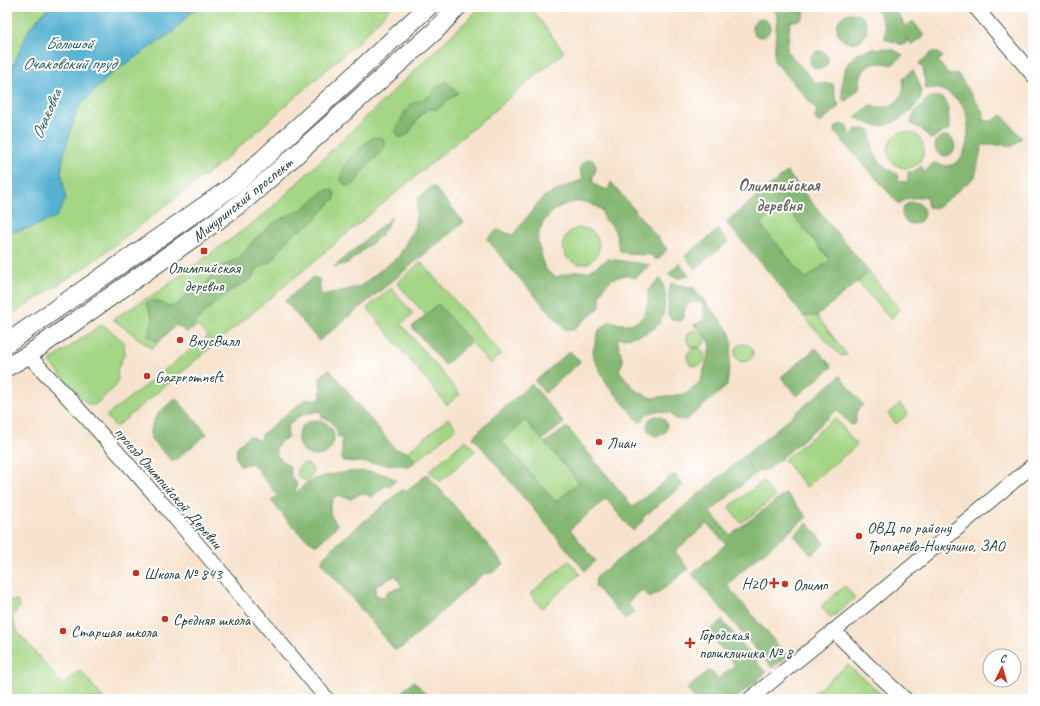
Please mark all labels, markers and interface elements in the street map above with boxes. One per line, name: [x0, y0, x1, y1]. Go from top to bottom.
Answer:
water label: Большой Очаковский пруд: [23, 33, 120, 74]
water label: Очаковка: [27, 84, 67, 142]
street label: Мичуринский проспект: [188, 152, 298, 247]
district label: Олимпийская деревня: [738, 175, 821, 216]
marker: Олимпийская деревня: [199, 246, 209, 256]
place label: Олимпийская деревня: [168, 258, 241, 296]
place label: ВкусВилл: [188, 331, 240, 351]
marker: ВкусВилл: [175, 335, 185, 345]
place label: Gazpromneft: [155, 367, 225, 387]
marker: Gazpromneft: [142, 371, 152, 381]
street label: проезд Олимпийской Деревни: [110, 423, 228, 554]
place label: Лиан: [607, 433, 637, 453]
marker: Лиан: [594, 437, 604, 447]
place label: ОВД по району Тропарёво-Никулино, ЗАО: [867, 518, 1007, 556]
marker: ОВД по району Тропарёво-Никулино, ЗАО: [854, 531, 864, 541]
place label: Школа № 843: [144, 564, 224, 584]
marker: Школа № 843: [131, 568, 141, 578]
place label: H2O: [742, 574, 768, 594]
place label: Олимп: [793, 575, 829, 595]
marker: H2O: [769, 578, 779, 588]
marker: Олимп: [780, 579, 790, 589]
place label: Средняя школа: [173, 610, 252, 630]
marker: Средняя школа: [160, 614, 170, 624]
place label: Старшая школа: [71, 622, 159, 642]
place label: Городская поликлиника № 8: [699, 625, 794, 663]
marker: Старшая школа: [58, 626, 68, 636]
marker: Городская поликлиника № 8: [684, 637, 696, 649]
north arrow: [982, 648, 1022, 688]
text: С: [1000, 651, 1008, 665]

